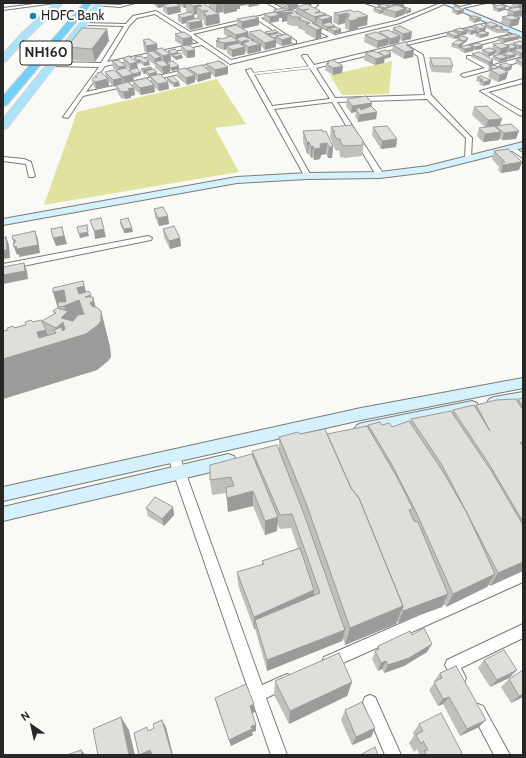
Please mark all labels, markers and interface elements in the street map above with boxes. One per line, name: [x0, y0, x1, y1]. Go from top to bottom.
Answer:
place label: HDFC Bank: [41, 8, 104, 24]
marker: HDFC Bank: [28, 11, 38, 21]
road number: NH160: [20, 41, 72, 65]
north arrow: [12, 706, 52, 746]
text: N: [18, 708, 32, 724]

